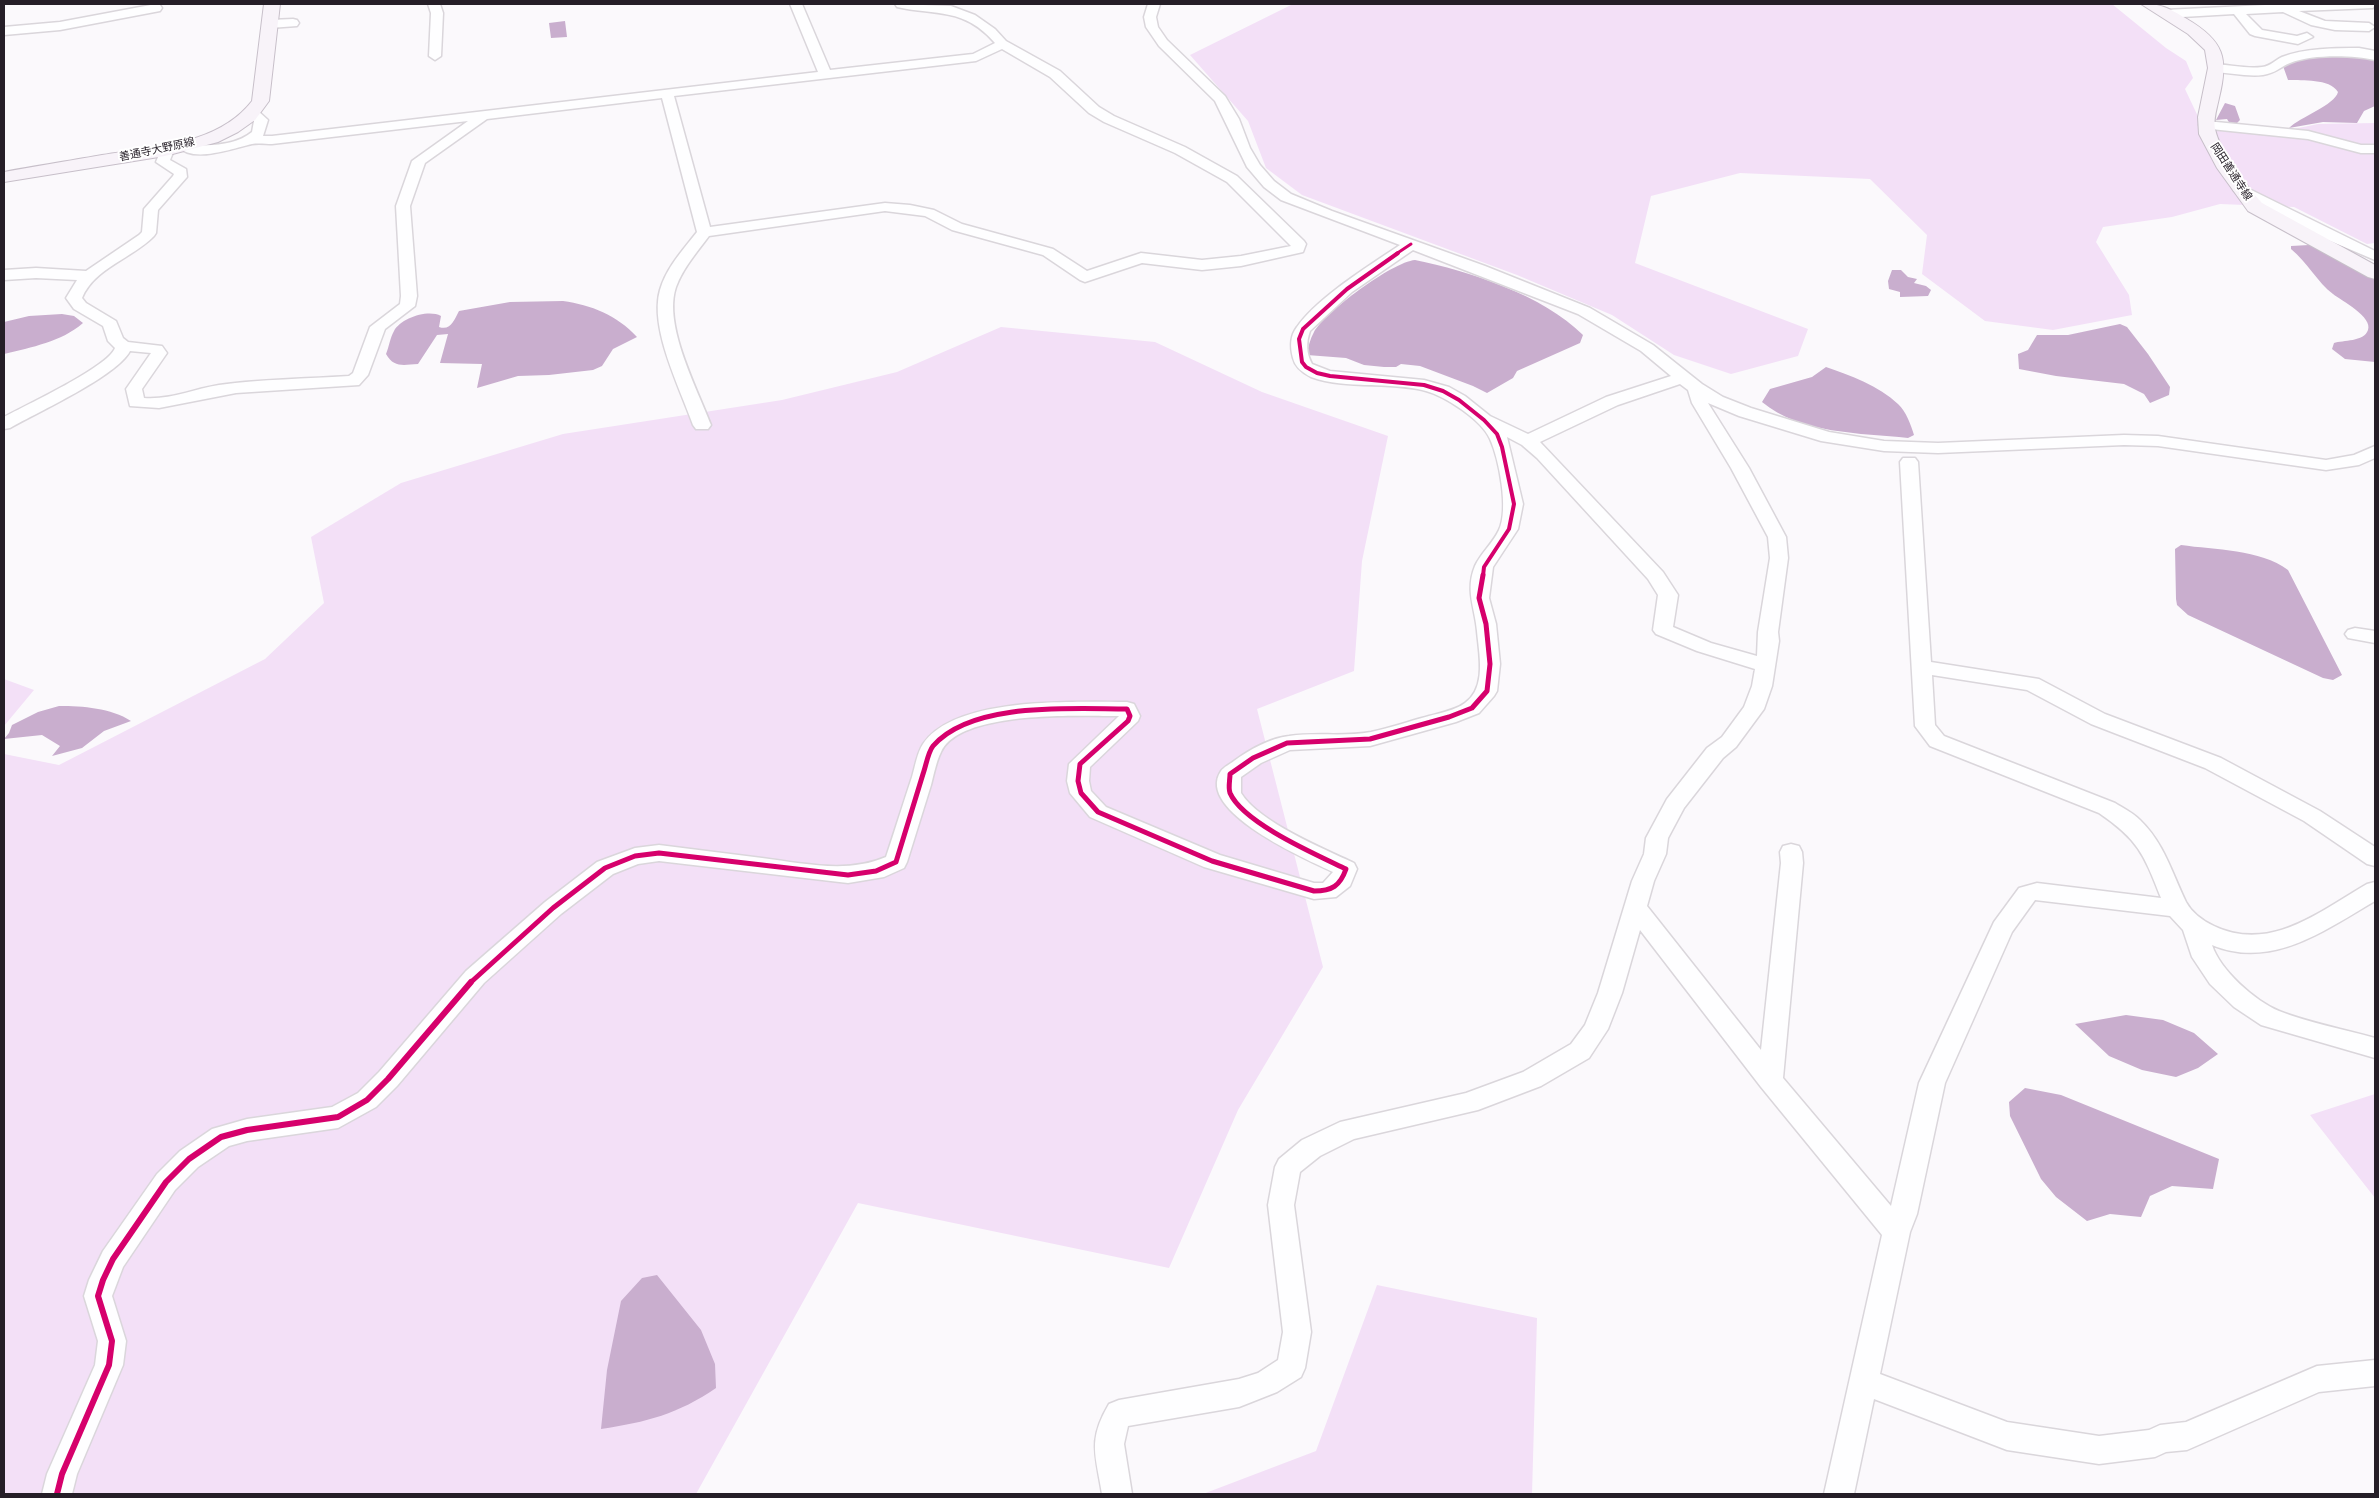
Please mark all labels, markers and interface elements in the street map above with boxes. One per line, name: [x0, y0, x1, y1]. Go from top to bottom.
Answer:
street label: 善通寺大野原線: [118, 136, 196, 164]
street label: 岡田善通寺線: [2207, 141, 2255, 203]

